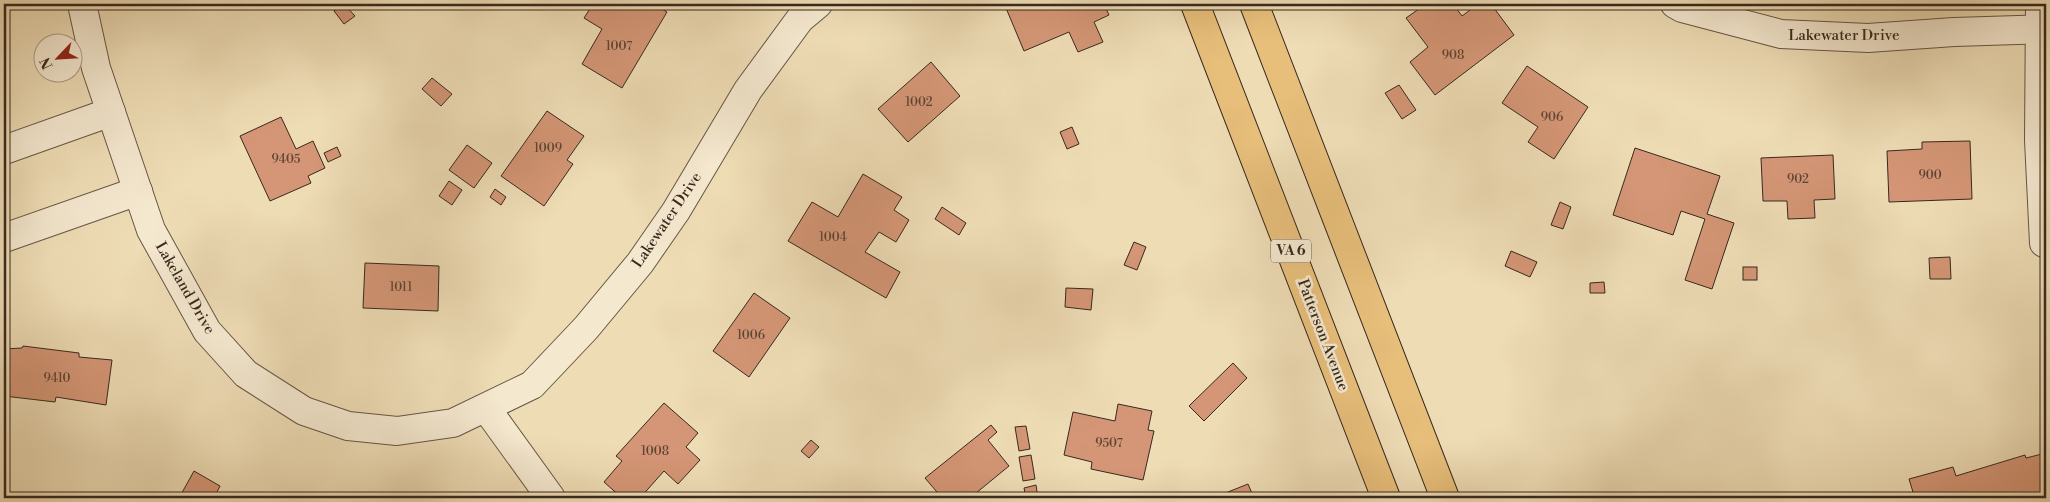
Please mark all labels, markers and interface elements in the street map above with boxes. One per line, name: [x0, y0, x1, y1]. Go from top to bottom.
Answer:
street label: Lakewater Drive: [1788, 26, 1900, 45]
north arrow: [32, 32, 82, 82]
house number: 1007: [606, 39, 632, 54]
house number: 908: [1442, 48, 1464, 63]
text: N: [37, 54, 58, 72]
house number: 1002: [905, 95, 933, 110]
house number: 906: [1541, 110, 1563, 125]
house number: 1009: [534, 141, 562, 156]
house number: 9405: [272, 152, 301, 167]
house number: 900: [1918, 168, 1942, 183]
street label: Lakewater Drive: [628, 169, 706, 271]
house number: 902: [1787, 172, 1809, 187]
house number: 1004: [819, 230, 847, 245]
street label: Lakeland Drive: [151, 238, 219, 338]
road number: VA 6: [1271, 240, 1311, 262]
street label: Patterson Avenue: [1293, 276, 1353, 394]
house number: 1011: [389, 280, 413, 295]
house number: 1006: [737, 328, 765, 343]
house number: 9410: [43, 371, 71, 386]
house number: 9507: [1095, 436, 1123, 451]
house number: 1008: [641, 444, 669, 459]

